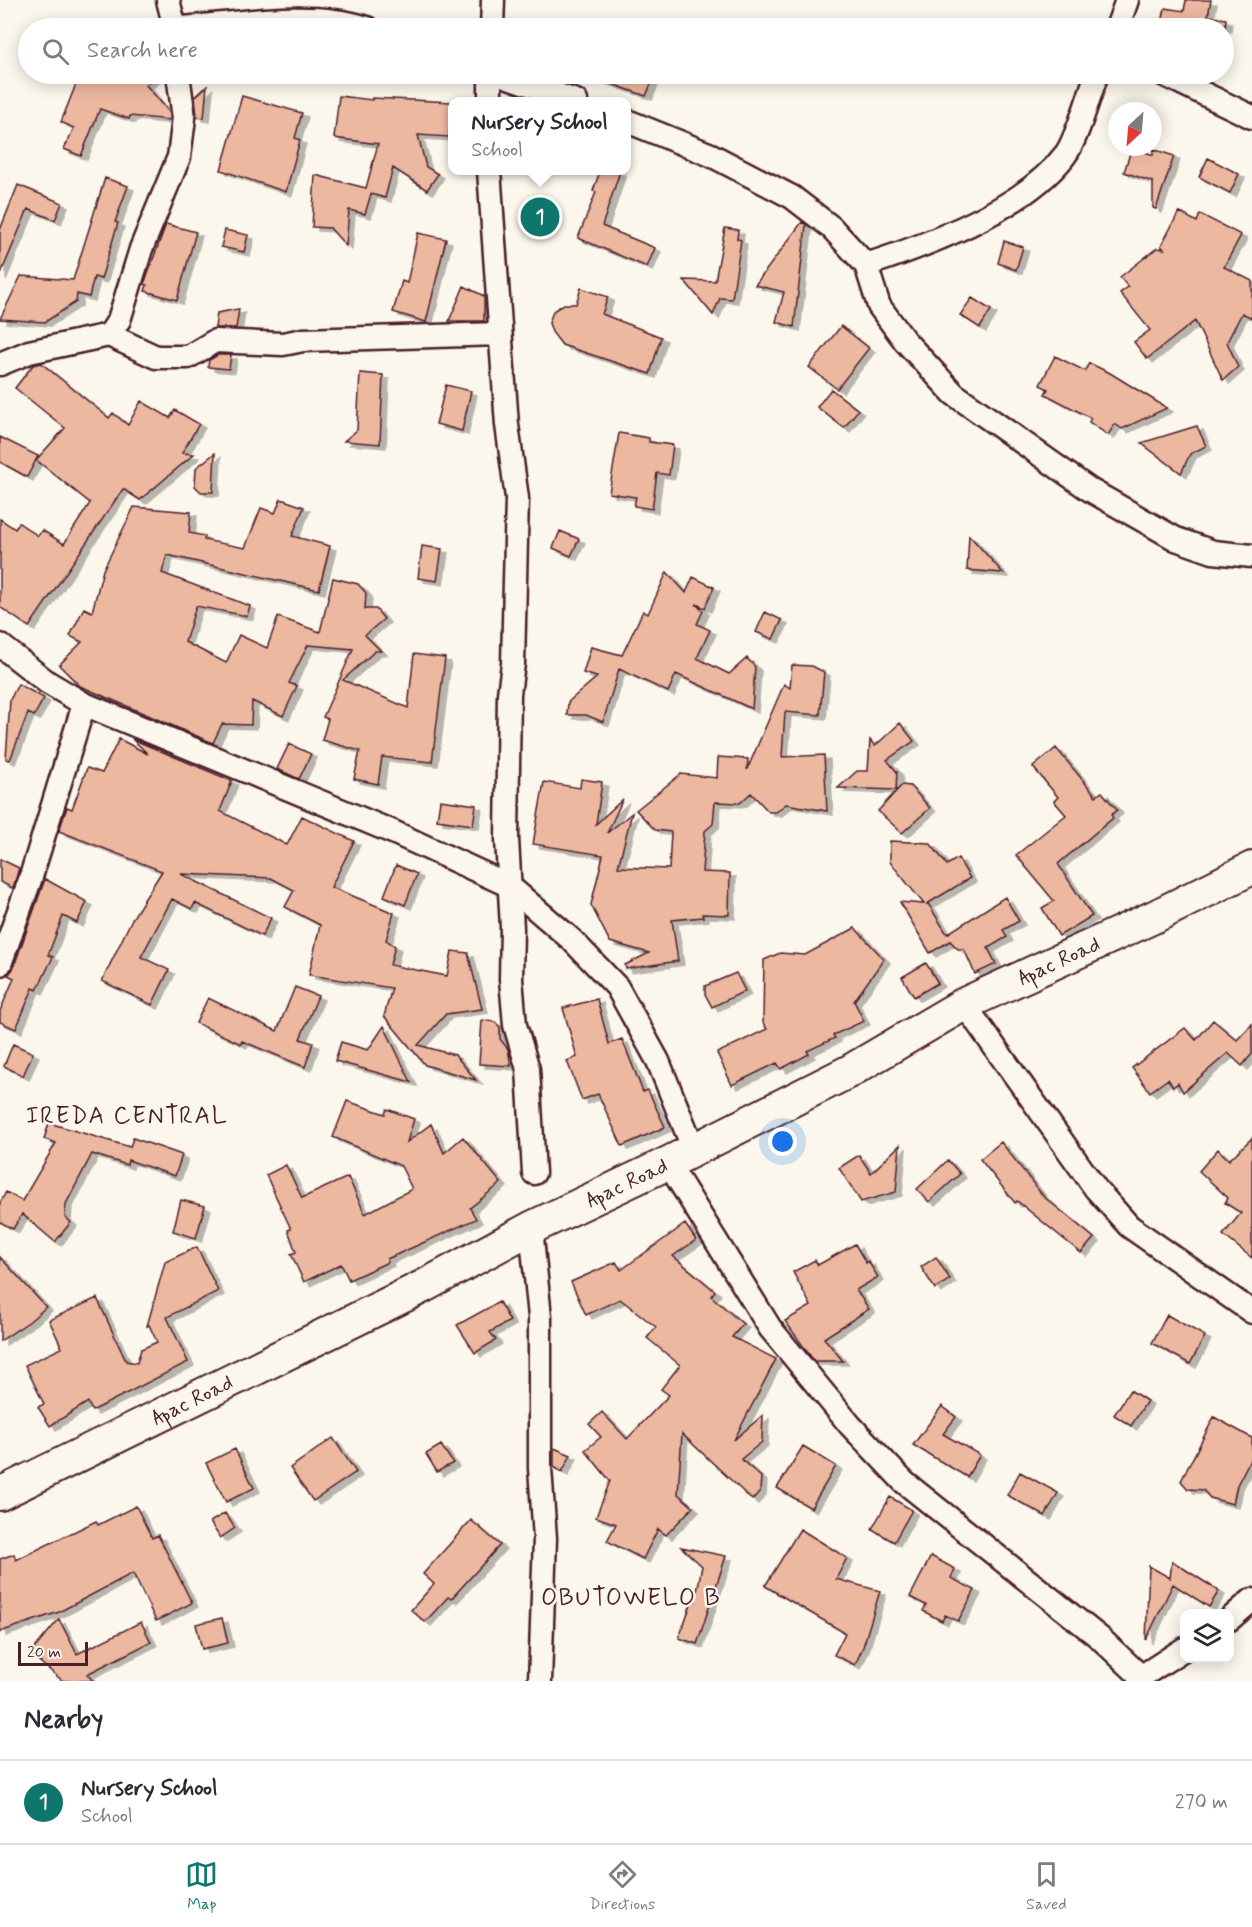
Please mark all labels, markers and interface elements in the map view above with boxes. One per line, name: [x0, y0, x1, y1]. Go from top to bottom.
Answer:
search box: [18, 18, 1234, 84]
icon: search: [39, 35, 72, 68]
text: Search here: [87, 37, 198, 65]
popup: [448, 97, 631, 175]
north arrow: [1108, 102, 1162, 156]
text: Nursery School: [471, 109, 608, 137]
text: School: [471, 137, 523, 164]
pin: 1: [520, 194, 560, 240]
street label: Apac Road: [1014, 931, 1105, 993]
district label: IREDA CENTRAL: [26, 1101, 228, 1132]
your location: [768, 1127, 797, 1156]
street label: Apac Road: [582, 1152, 673, 1216]
street label: Apac Road: [147, 1369, 238, 1433]
district label: OBUTOWELO B: [541, 1583, 721, 1614]
map controls: [1180, 1609, 1234, 1663]
button: layers: [1180, 1609, 1234, 1663]
scale bar: [18, 1639, 88, 1666]
text: 20 m: [27, 1642, 61, 1663]
text: Nearby: [24, 1703, 103, 1737]
text: Nursery School: [81, 1775, 218, 1803]
text: 1: [39, 1789, 48, 1816]
text: 270 m: [1175, 1789, 1228, 1816]
text: School: [81, 1803, 133, 1830]
tab: Map: [185, 1858, 218, 1915]
tab: Directions: [589, 1858, 655, 1915]
tab: Saved: [1026, 1858, 1067, 1915]

